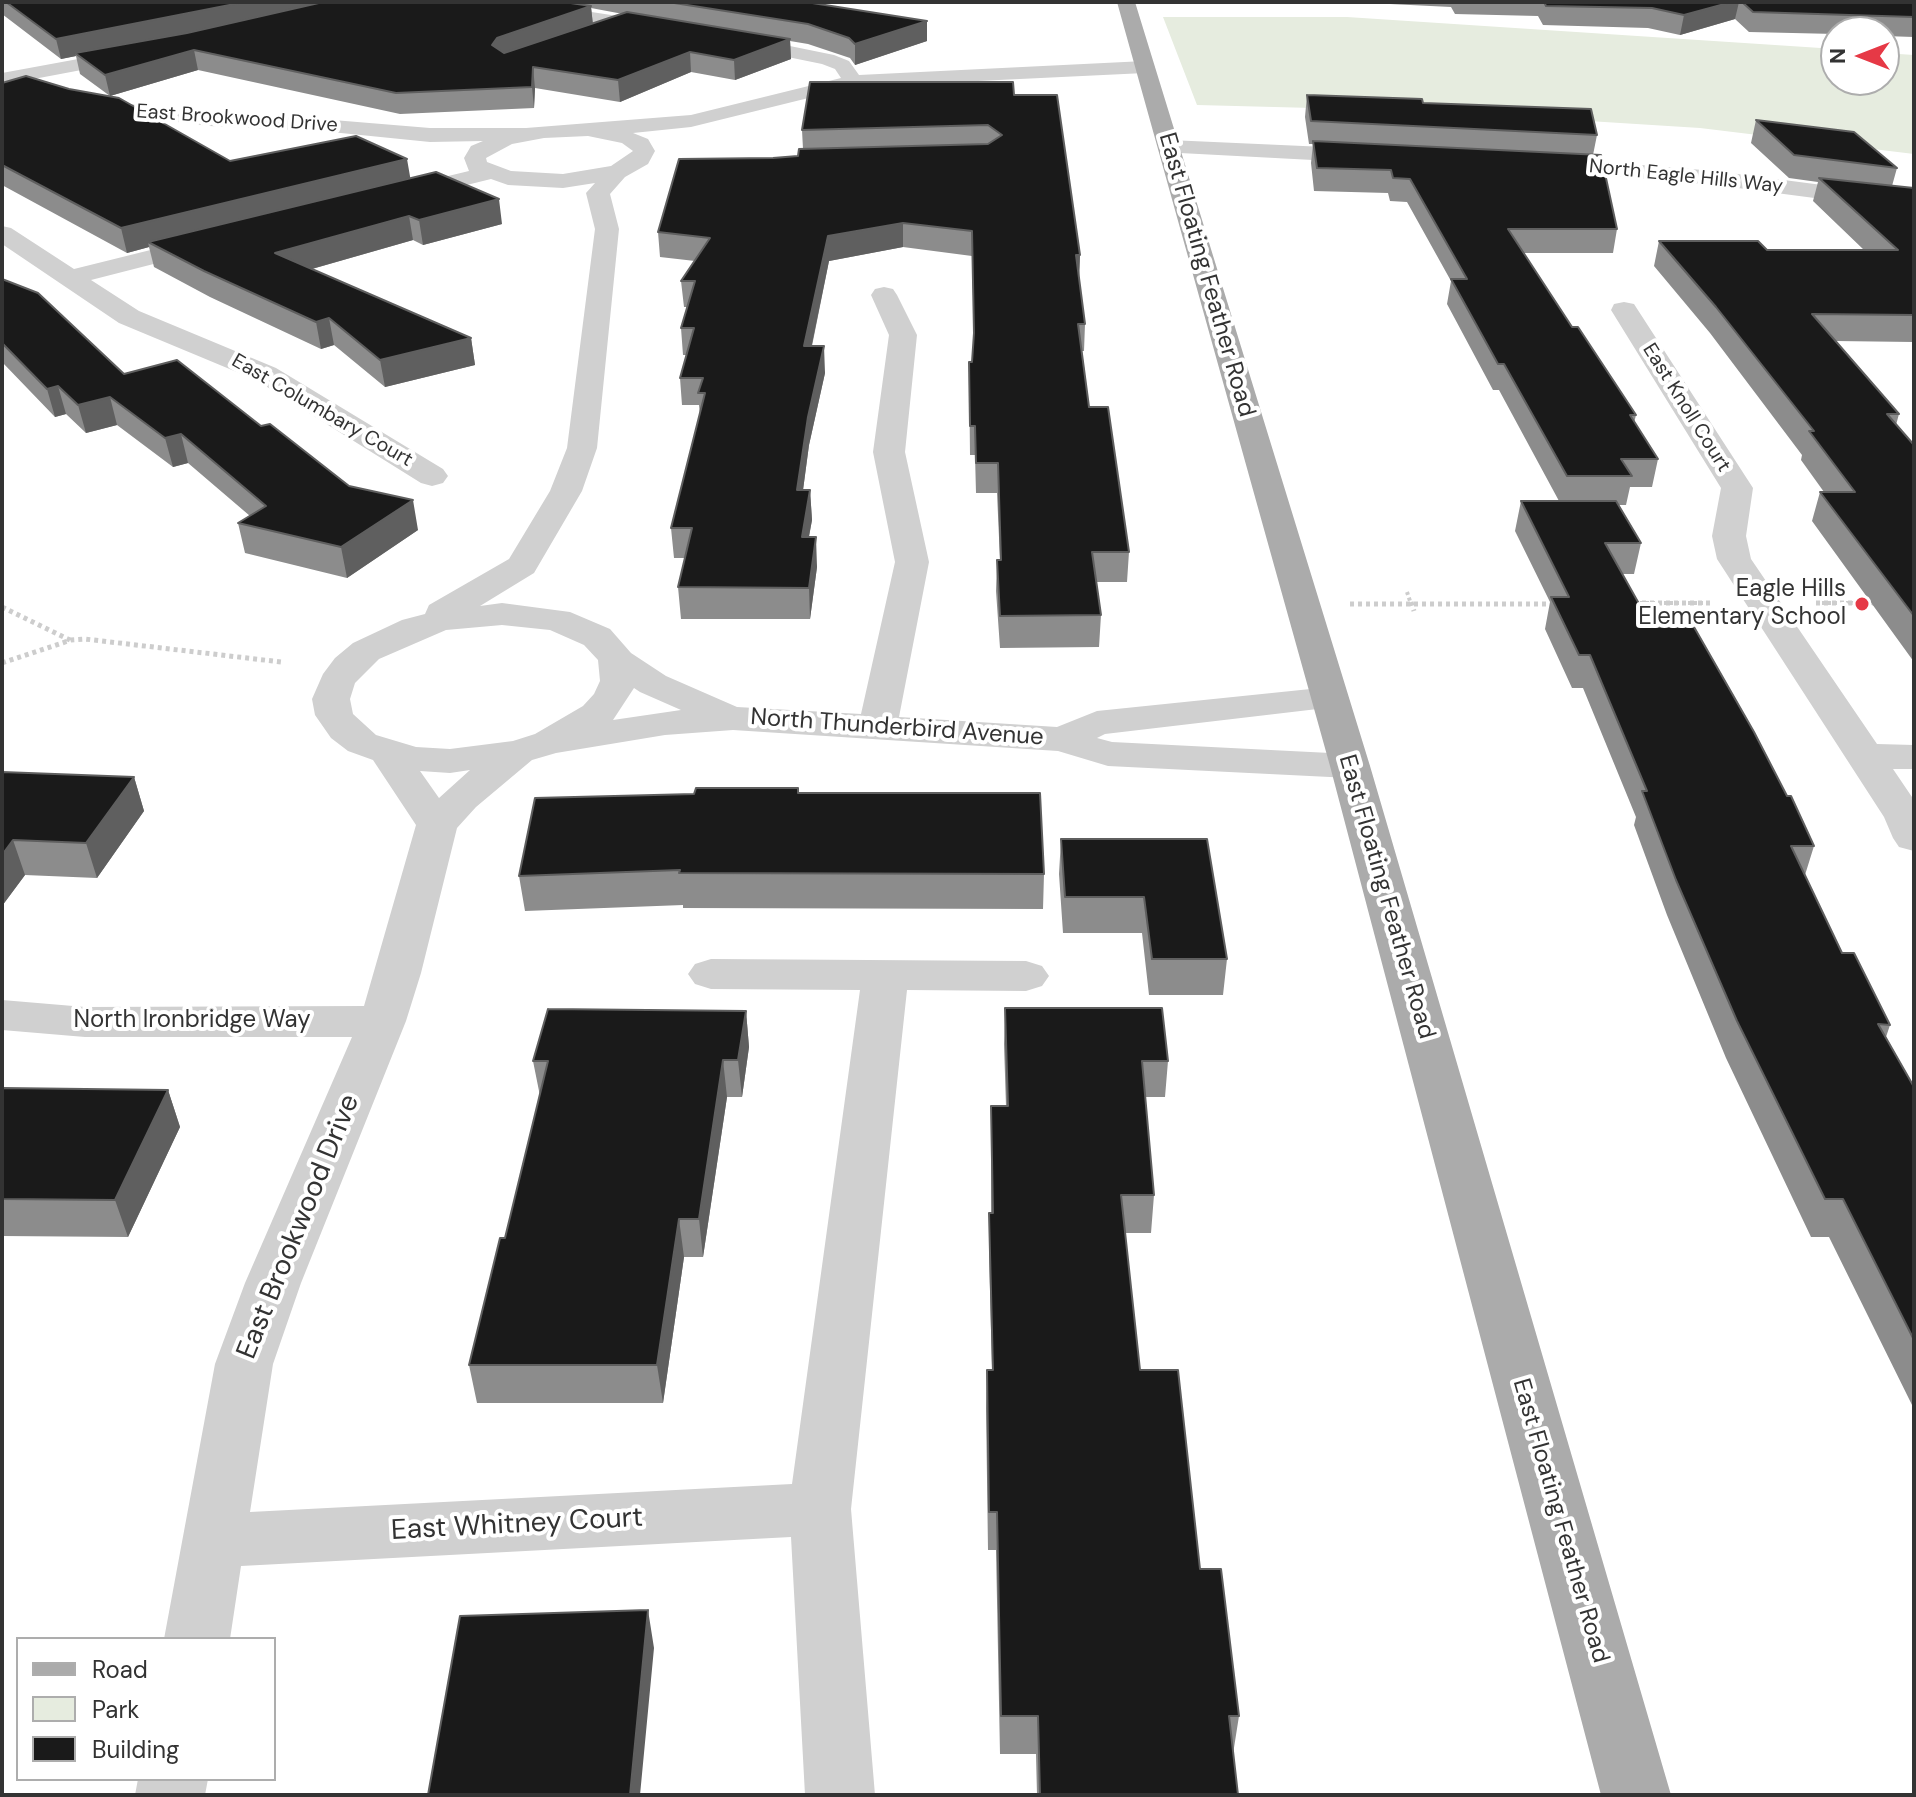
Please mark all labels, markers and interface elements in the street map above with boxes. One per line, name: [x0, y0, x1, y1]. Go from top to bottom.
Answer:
north arrow: [1820, 16, 1900, 96]
text: N: [1823, 48, 1852, 64]
street label: East Brookwood Drive: [136, 100, 338, 138]
street label: East Floating Feather Road: [1152, 130, 1260, 420]
street label: North Eagle Hills Way: [1588, 155, 1784, 199]
street label: East Knoll Court: [1637, 339, 1735, 477]
street label: East Columbary Court: [227, 349, 417, 473]
place label: Eagle Hills Elementary School: [1638, 576, 1846, 632]
marker: Eagle Hills Elementary School: [1853, 595, 1871, 613]
street label: North Thunderbird Avenue: [749, 703, 1045, 753]
street label: East Floating Feather Road: [1332, 752, 1440, 1042]
street label: North Ironbridge Way: [73, 1007, 311, 1035]
street label: East Brookwood Drive: [231, 1090, 367, 1364]
street label: East Floating Feather Road: [1506, 1376, 1614, 1666]
street label: East Whitney Court: [390, 1502, 644, 1548]
legend: [16, 1637, 276, 1781]
text: Road: [92, 1654, 148, 1685]
text: Park: [92, 1694, 139, 1725]
text: Building: [92, 1734, 179, 1765]

